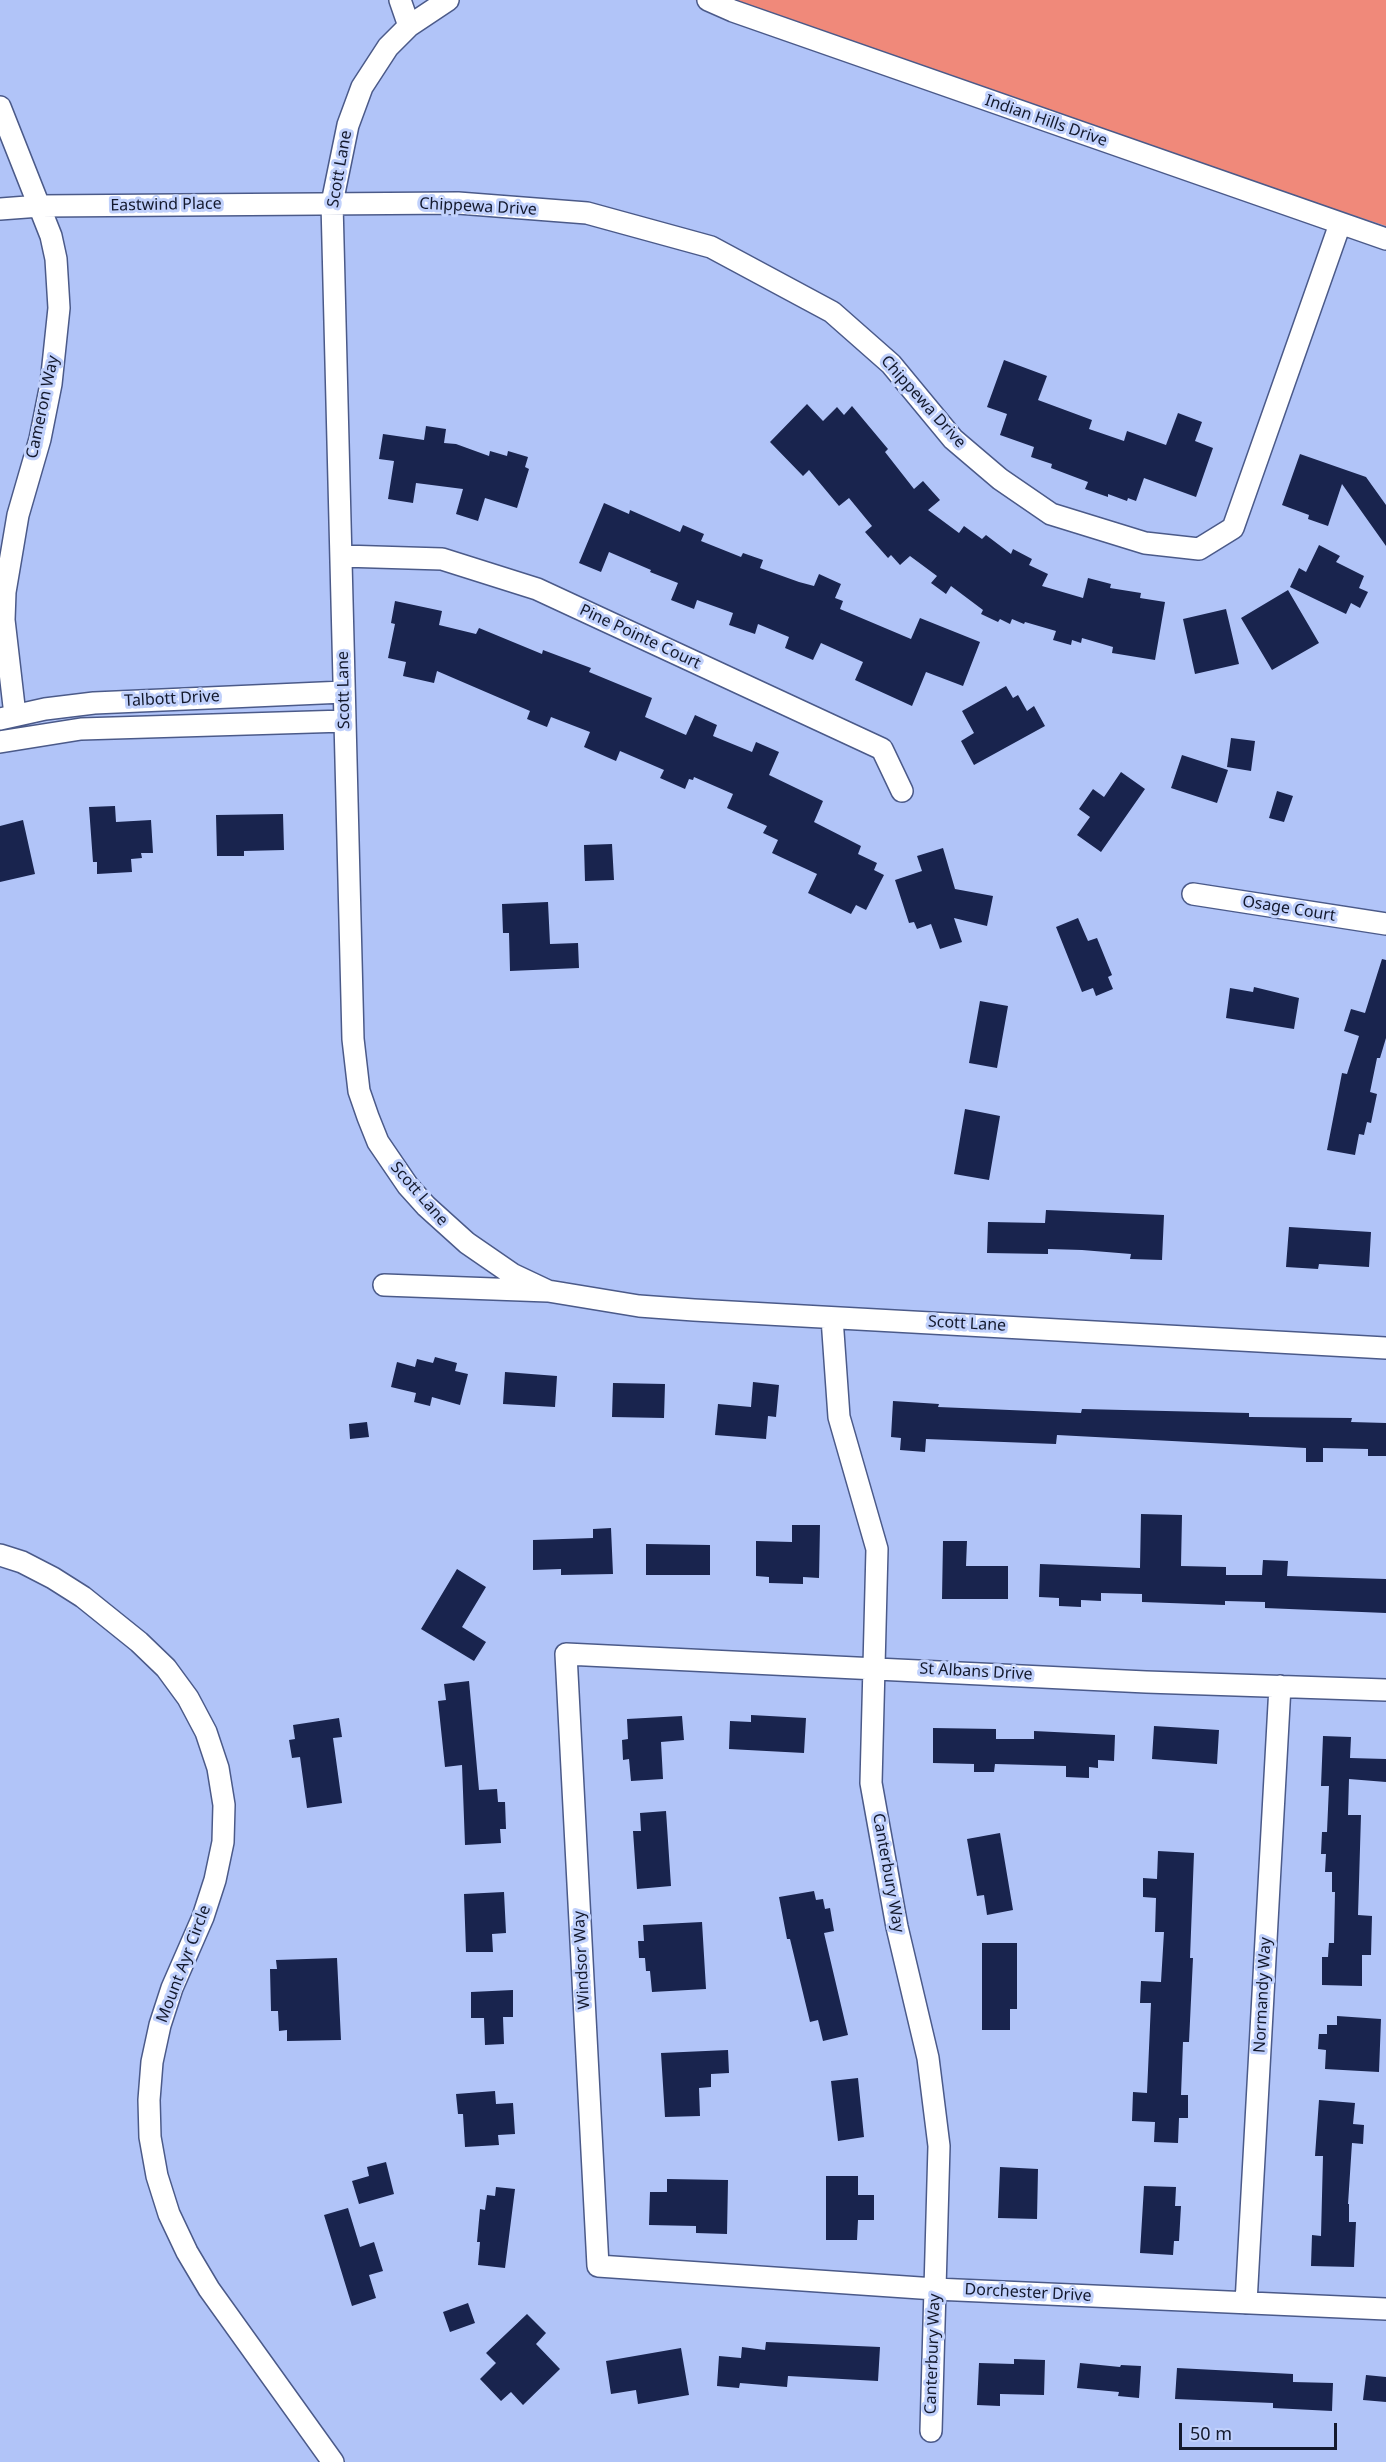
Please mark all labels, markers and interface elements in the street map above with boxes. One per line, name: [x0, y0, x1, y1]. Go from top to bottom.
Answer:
street label: Indian Hills Drive: [982, 91, 1110, 151]
street label: Scott Lane: [324, 129, 356, 209]
street label: Eastwind Place: [110, 194, 222, 216]
street label: Chippewa Drive: [419, 194, 537, 220]
street label: Chippewa Drive: [876, 352, 970, 452]
street label: Cameron Way: [23, 354, 63, 460]
street label: Pine Pointe Court: [576, 601, 704, 673]
street label: Scott Lane: [334, 651, 354, 729]
street label: Talbott Drive: [124, 687, 220, 711]
street label: Osage Court: [1241, 892, 1337, 926]
street label: Scott Lane: [386, 1158, 452, 1230]
street label: Scott Lane: [927, 1312, 1007, 1336]
street label: St Albans Drive: [919, 1659, 1033, 1685]
street label: Canterbury Way: [868, 1812, 908, 1934]
street label: Mount Ayr Circle: [153, 1902, 215, 2026]
street label: Windsor Way: [570, 1910, 594, 2010]
street label: Normandy Way: [1250, 1937, 1276, 2053]
street label: Dorchester Drive: [964, 2280, 1092, 2306]
street label: Canterbury Way: [921, 2293, 945, 2415]
scale bar: [1182, 2411, 1340, 2449]
text: 50 m: [1190, 2421, 1232, 2445]

